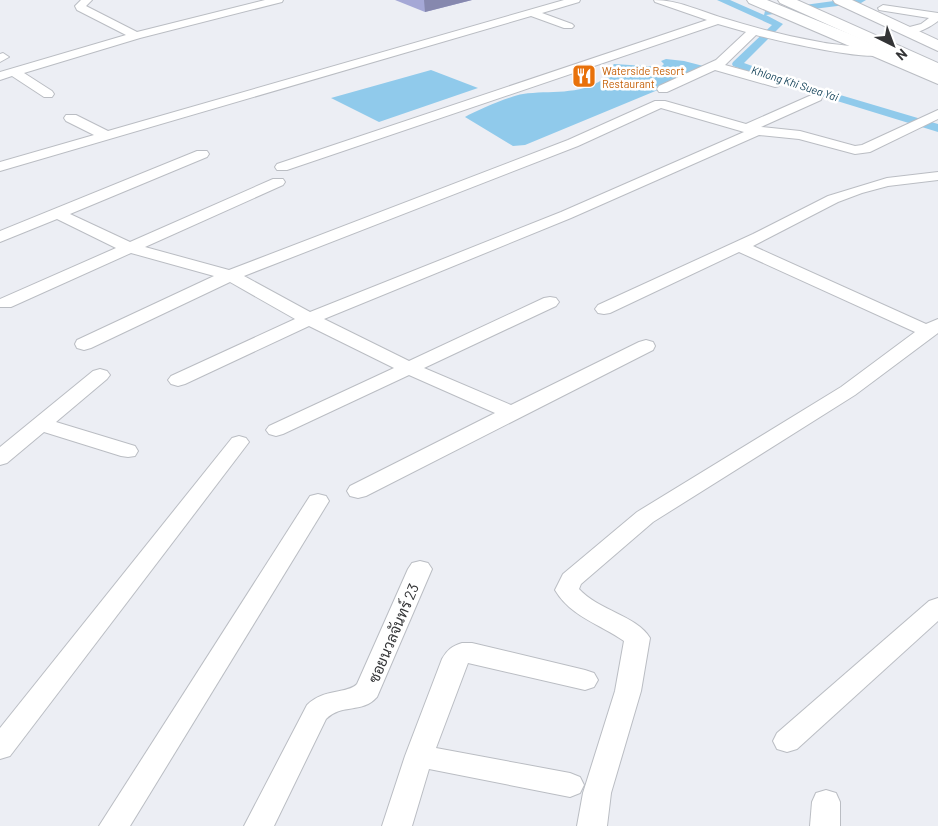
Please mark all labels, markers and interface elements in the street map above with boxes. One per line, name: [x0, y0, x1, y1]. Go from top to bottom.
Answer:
north arrow: [868, 20, 918, 70]
text: N: [893, 46, 911, 64]
restaurant icon: Waterside Resort Restaurant: [571, 63, 597, 89]
water label: Khlong Khi Suea Yai: [750, 63, 840, 103]
place label: Waterside Resort Restaurant: [602, 64, 684, 90]
street label: ซอยนวลจันทร์ 23: [364, 581, 422, 685]

